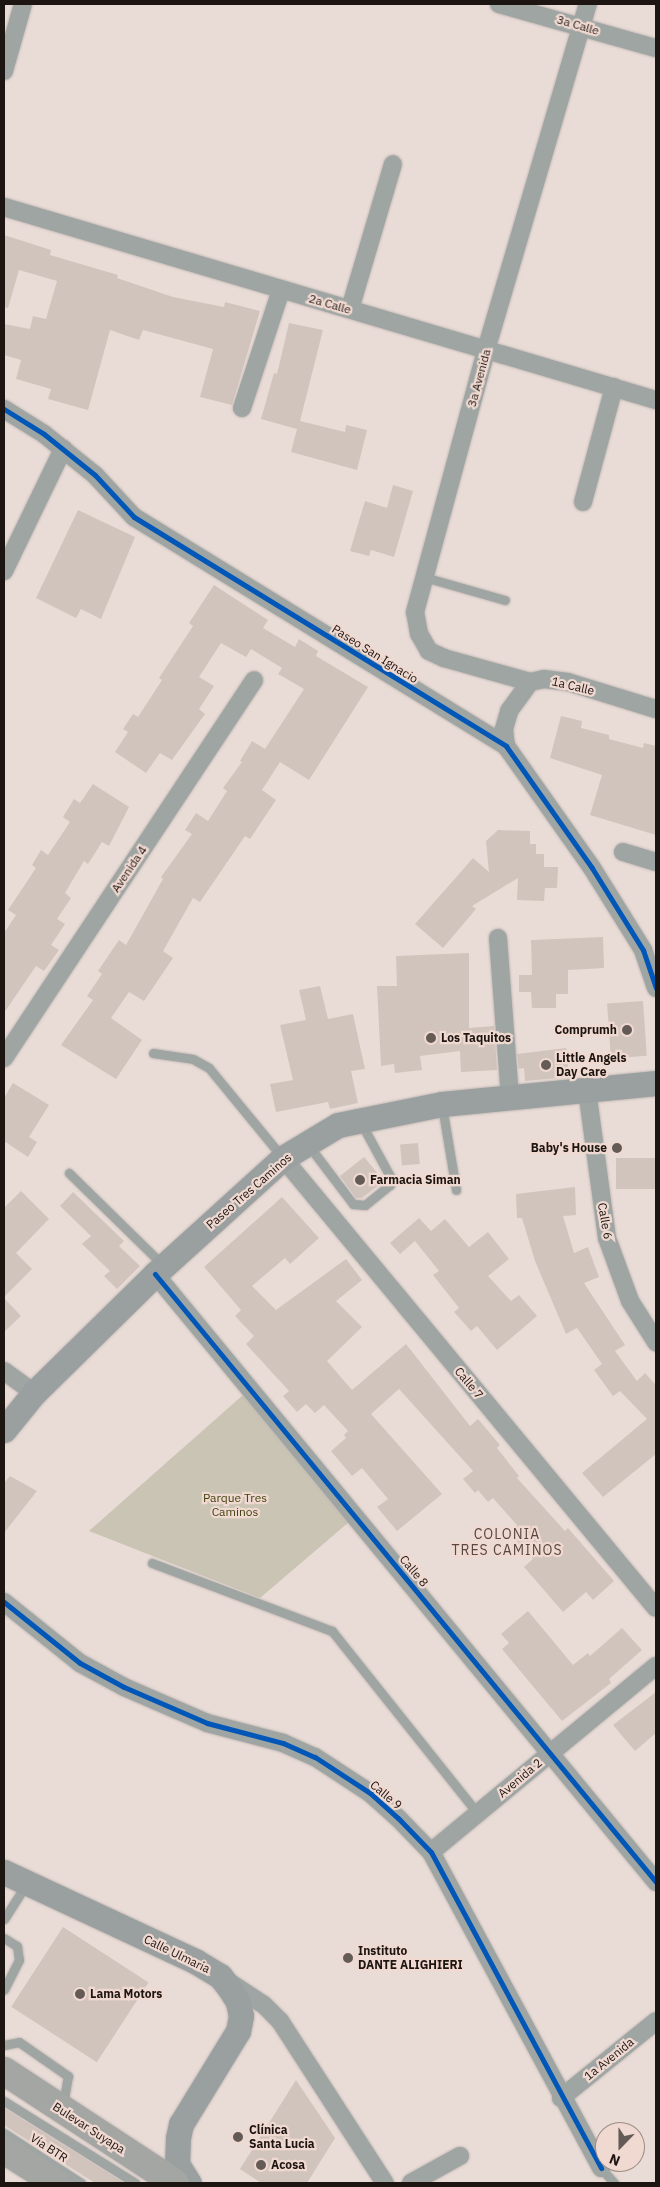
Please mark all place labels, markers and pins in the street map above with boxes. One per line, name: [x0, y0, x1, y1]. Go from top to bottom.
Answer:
place label: Comprumh: [555, 1023, 617, 1037]
marker: Comprumh: [621, 1024, 633, 1036]
place label: Los Taquitos: [441, 1031, 511, 1045]
marker: Los Taquitos: [425, 1032, 437, 1044]
place label: Little Angels Day Care: [556, 1051, 626, 1079]
marker: Little Angels Day Care: [540, 1059, 552, 1071]
place label: Baby's House: [531, 1141, 607, 1155]
marker: Baby's House: [611, 1142, 623, 1154]
place label: Farmacia Siman: [370, 1173, 461, 1187]
marker: Farmacia Siman: [354, 1174, 366, 1186]
place label: Instituto DANTE ALIGHIERI: [358, 1944, 463, 1972]
marker: Instituto DANTE ALIGHIERI: [342, 1952, 354, 1964]
place label: Lama Motors: [90, 1987, 162, 2001]
marker: Lama Motors: [74, 1988, 86, 2000]
place label: Clínica Santa Lucia: [249, 2123, 315, 2151]
marker: Clínica Santa Lucia: [231, 2130, 245, 2144]
place label: Acosa: [271, 2158, 305, 2172]
marker: Acosa: [255, 2159, 267, 2171]

